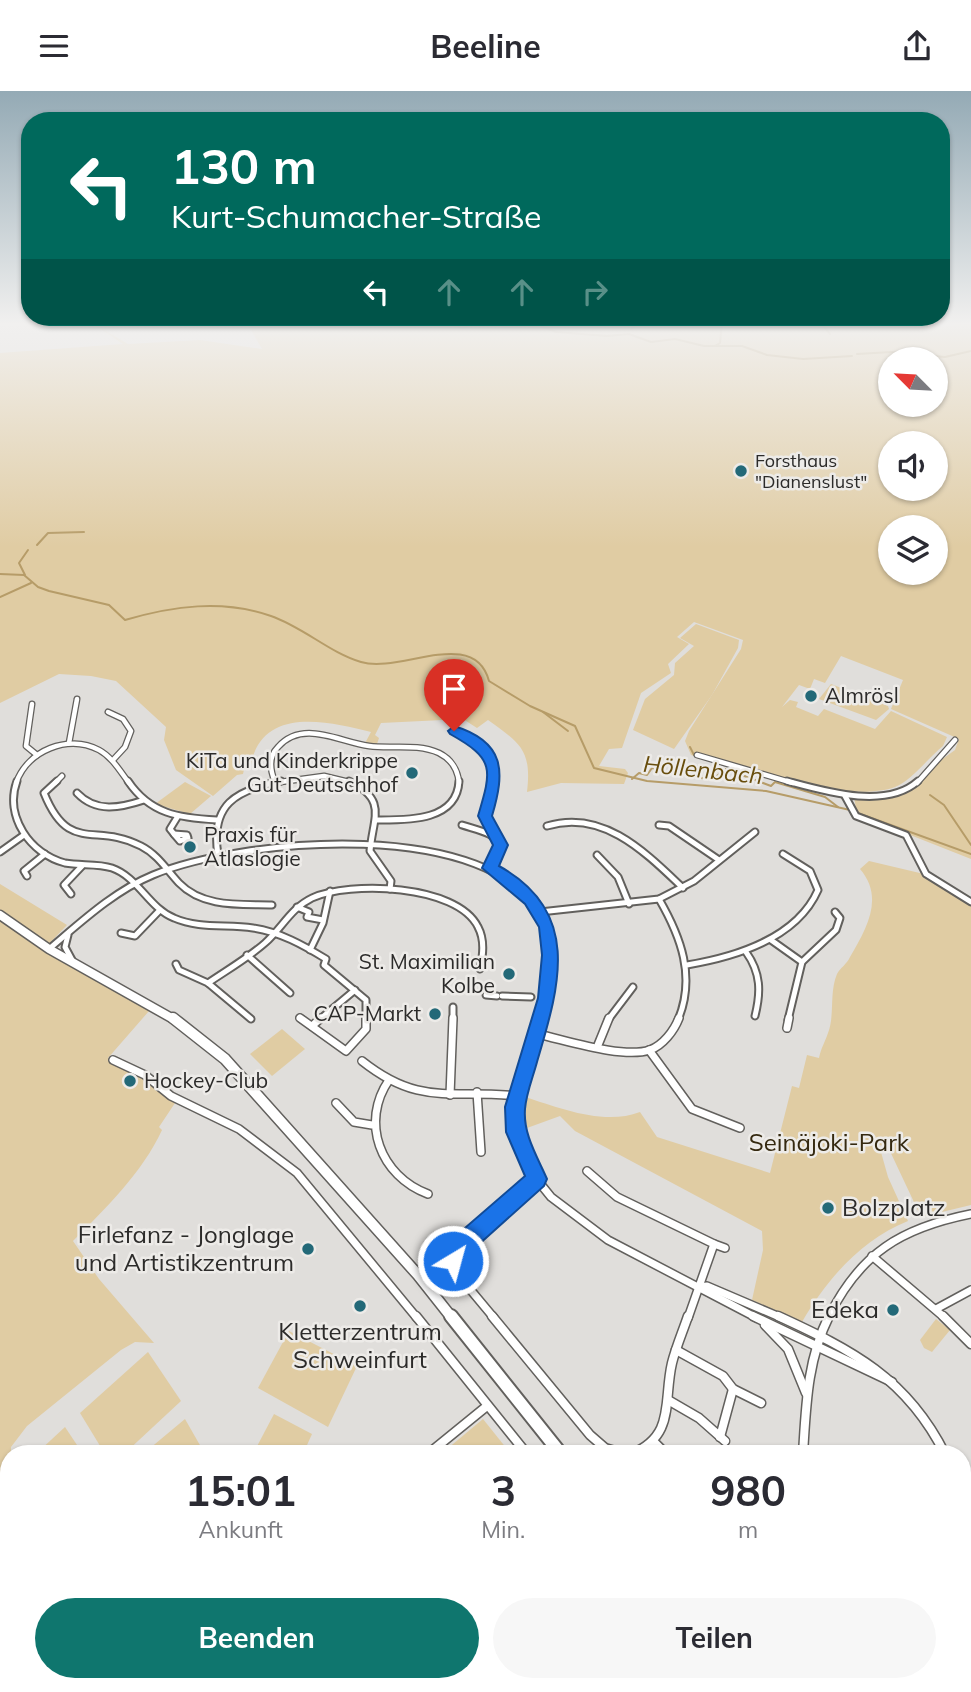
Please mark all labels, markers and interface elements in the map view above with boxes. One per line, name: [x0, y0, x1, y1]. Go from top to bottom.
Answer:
text: Beeline: [430, 26, 541, 66]
icon: menu: [35, 27, 73, 65]
icon: share: [898, 27, 936, 65]
text: 130 m: [171, 135, 317, 196]
icon: left: [56, 140, 147, 231]
text: Kurt-Schumacher-Straße: [171, 196, 542, 236]
icon: left: [357, 273, 395, 311]
icon: ahead: [430, 273, 468, 311]
icon: ahead: [503, 273, 541, 311]
icon: right: [576, 273, 614, 311]
north arrow: [878, 347, 948, 417]
map controls: [878, 347, 948, 585]
button: sound: [878, 431, 948, 501]
place label: Forsthaus "Dianenslust": [755, 449, 867, 493]
marker: Forsthaus "Dianenslust": [733, 463, 749, 479]
button: layers: [878, 515, 948, 585]
pin: [424, 659, 484, 731]
icon: arrive: [435, 670, 473, 708]
place label: Almrösl: [825, 682, 899, 708]
marker: Almrösl: [803, 688, 819, 704]
place label: KiTa und Kinderkrippe Gut Deutschhof: [186, 747, 399, 797]
water label: Höllenbach: [642, 749, 764, 790]
marker: KiTa und Kinderkrippe Gut Deutschhof: [404, 765, 420, 781]
place label: Praxis für Atlaslogie: [204, 821, 301, 871]
marker: Praxis für Atlaslogie: [182, 839, 198, 855]
place label: St. Maximilian Kolbe: [359, 948, 495, 998]
marker: St. Maximilian Kolbe: [501, 966, 517, 982]
place label: CAP-Markt: [313, 1000, 421, 1026]
marker: CAP-Markt: [427, 1006, 443, 1022]
place label: Hockey-Club: [144, 1067, 268, 1093]
marker: Hockey-Club: [122, 1073, 138, 1089]
park label: Seinäjoki-Park: [749, 1127, 910, 1157]
place label: Bolzplatz: [842, 1192, 946, 1222]
marker: Bolzplatz: [820, 1200, 836, 1216]
place label: Firlefanz - Jonglage und Artistikzentrum: [75, 1219, 294, 1277]
position arrow: [416, 1224, 490, 1298]
marker: Firlefanz - Jonglage und Artistikzentrum: [300, 1241, 316, 1257]
place label: Edeka: [811, 1294, 879, 1324]
marker: Kletterzentrum Schweinfurt: [352, 1298, 368, 1314]
marker: Edeka: [885, 1302, 901, 1318]
place label: Kletterzentrum Schweinfurt: [278, 1316, 442, 1374]
text: 15:01: [185, 1464, 296, 1517]
text: 3: [491, 1464, 516, 1517]
text: 980: [710, 1464, 786, 1517]
text: Ankunft: [199, 1515, 283, 1544]
text: Min.: [481, 1515, 525, 1544]
text: m: [738, 1515, 758, 1544]
button: Beenden: [35, 1598, 479, 1678]
button: Teilen: [493, 1598, 936, 1678]

